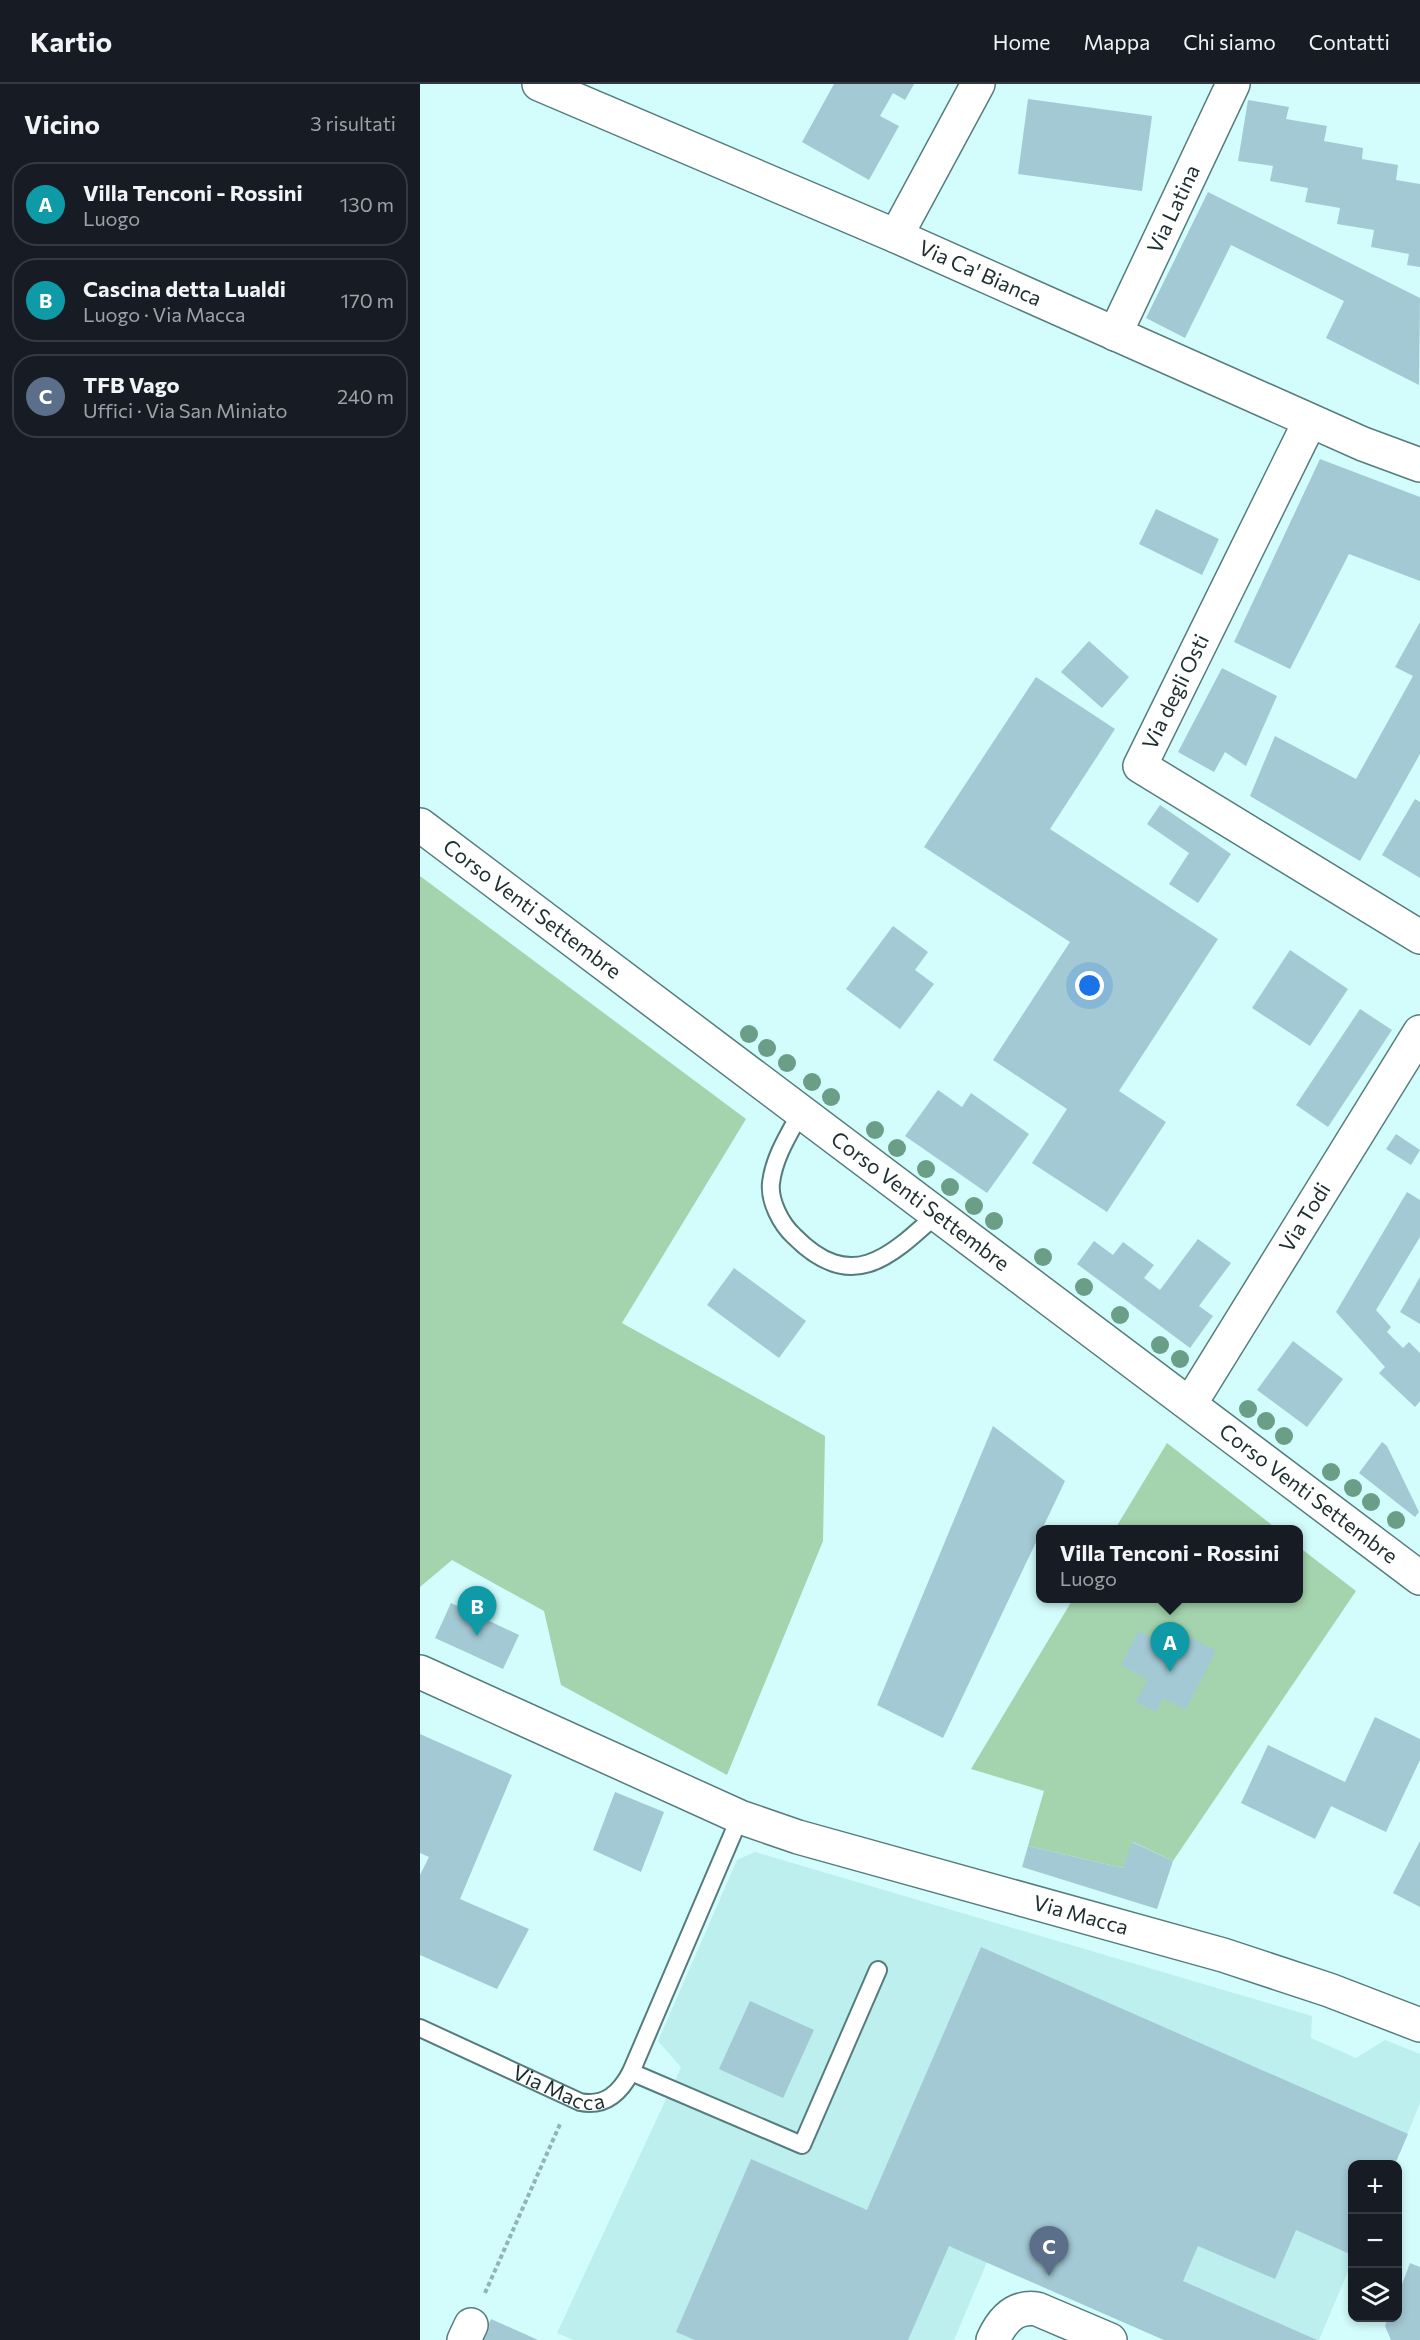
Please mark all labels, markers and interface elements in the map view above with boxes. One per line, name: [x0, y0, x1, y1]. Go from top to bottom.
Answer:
text: Kartio: [30, 24, 112, 58]
text: Home: [993, 29, 1050, 54]
text: Mappa: [1083, 29, 1150, 54]
text: Chi siamo: [1183, 29, 1276, 54]
text: Contatti: [1309, 29, 1390, 54]
text: Vicino: [24, 108, 100, 139]
text: 3 risultati: [310, 111, 396, 135]
street label: Via Latina: [1141, 160, 1204, 257]
text: Villa Tenconi - Rossini: [83, 179, 303, 206]
text: A: [38, 192, 53, 216]
text: 130 m: [340, 192, 394, 216]
text: Luogo: [83, 206, 140, 230]
street label: Via Ca' Bianca: [915, 234, 1046, 310]
text: Cascina detta Lualdi: [83, 275, 286, 302]
text: B: [39, 288, 52, 312]
text: 170 m: [341, 288, 394, 312]
text: Luogo · Via Macca: [83, 302, 245, 326]
text: TFB Vago: [83, 371, 180, 398]
text: C: [39, 384, 52, 408]
text: 240 m: [337, 384, 394, 408]
text: Uffici · Via San Miniato: [83, 398, 288, 422]
street label: Via degli Osti: [1136, 630, 1213, 753]
street label: Corso Venti Settembre: [439, 833, 627, 983]
your location: [1075, 971, 1104, 1000]
street label: Corso Venti Settembre: [827, 1125, 1015, 1275]
street label: Via Todi: [1273, 1178, 1335, 1256]
street label: Corso Venti Settembre: [1215, 1418, 1403, 1568]
popup: [1036, 1525, 1303, 1603]
text: Villa Tenconi - Rossini: [1060, 1539, 1279, 1566]
text: Luogo: [1060, 1566, 1117, 1590]
pin: B: [458, 1586, 496, 1636]
pin: A: [1150, 1622, 1190, 1672]
street label: Via Macca: [1031, 1889, 1131, 1939]
street label: Via Macca: [509, 2059, 607, 2114]
map controls: [1348, 2160, 1402, 2322]
button: +: [1348, 2160, 1402, 2214]
button: −: [1348, 2214, 1402, 2268]
pin: C: [1030, 2226, 1068, 2276]
button: layers: [1348, 2268, 1402, 2322]

